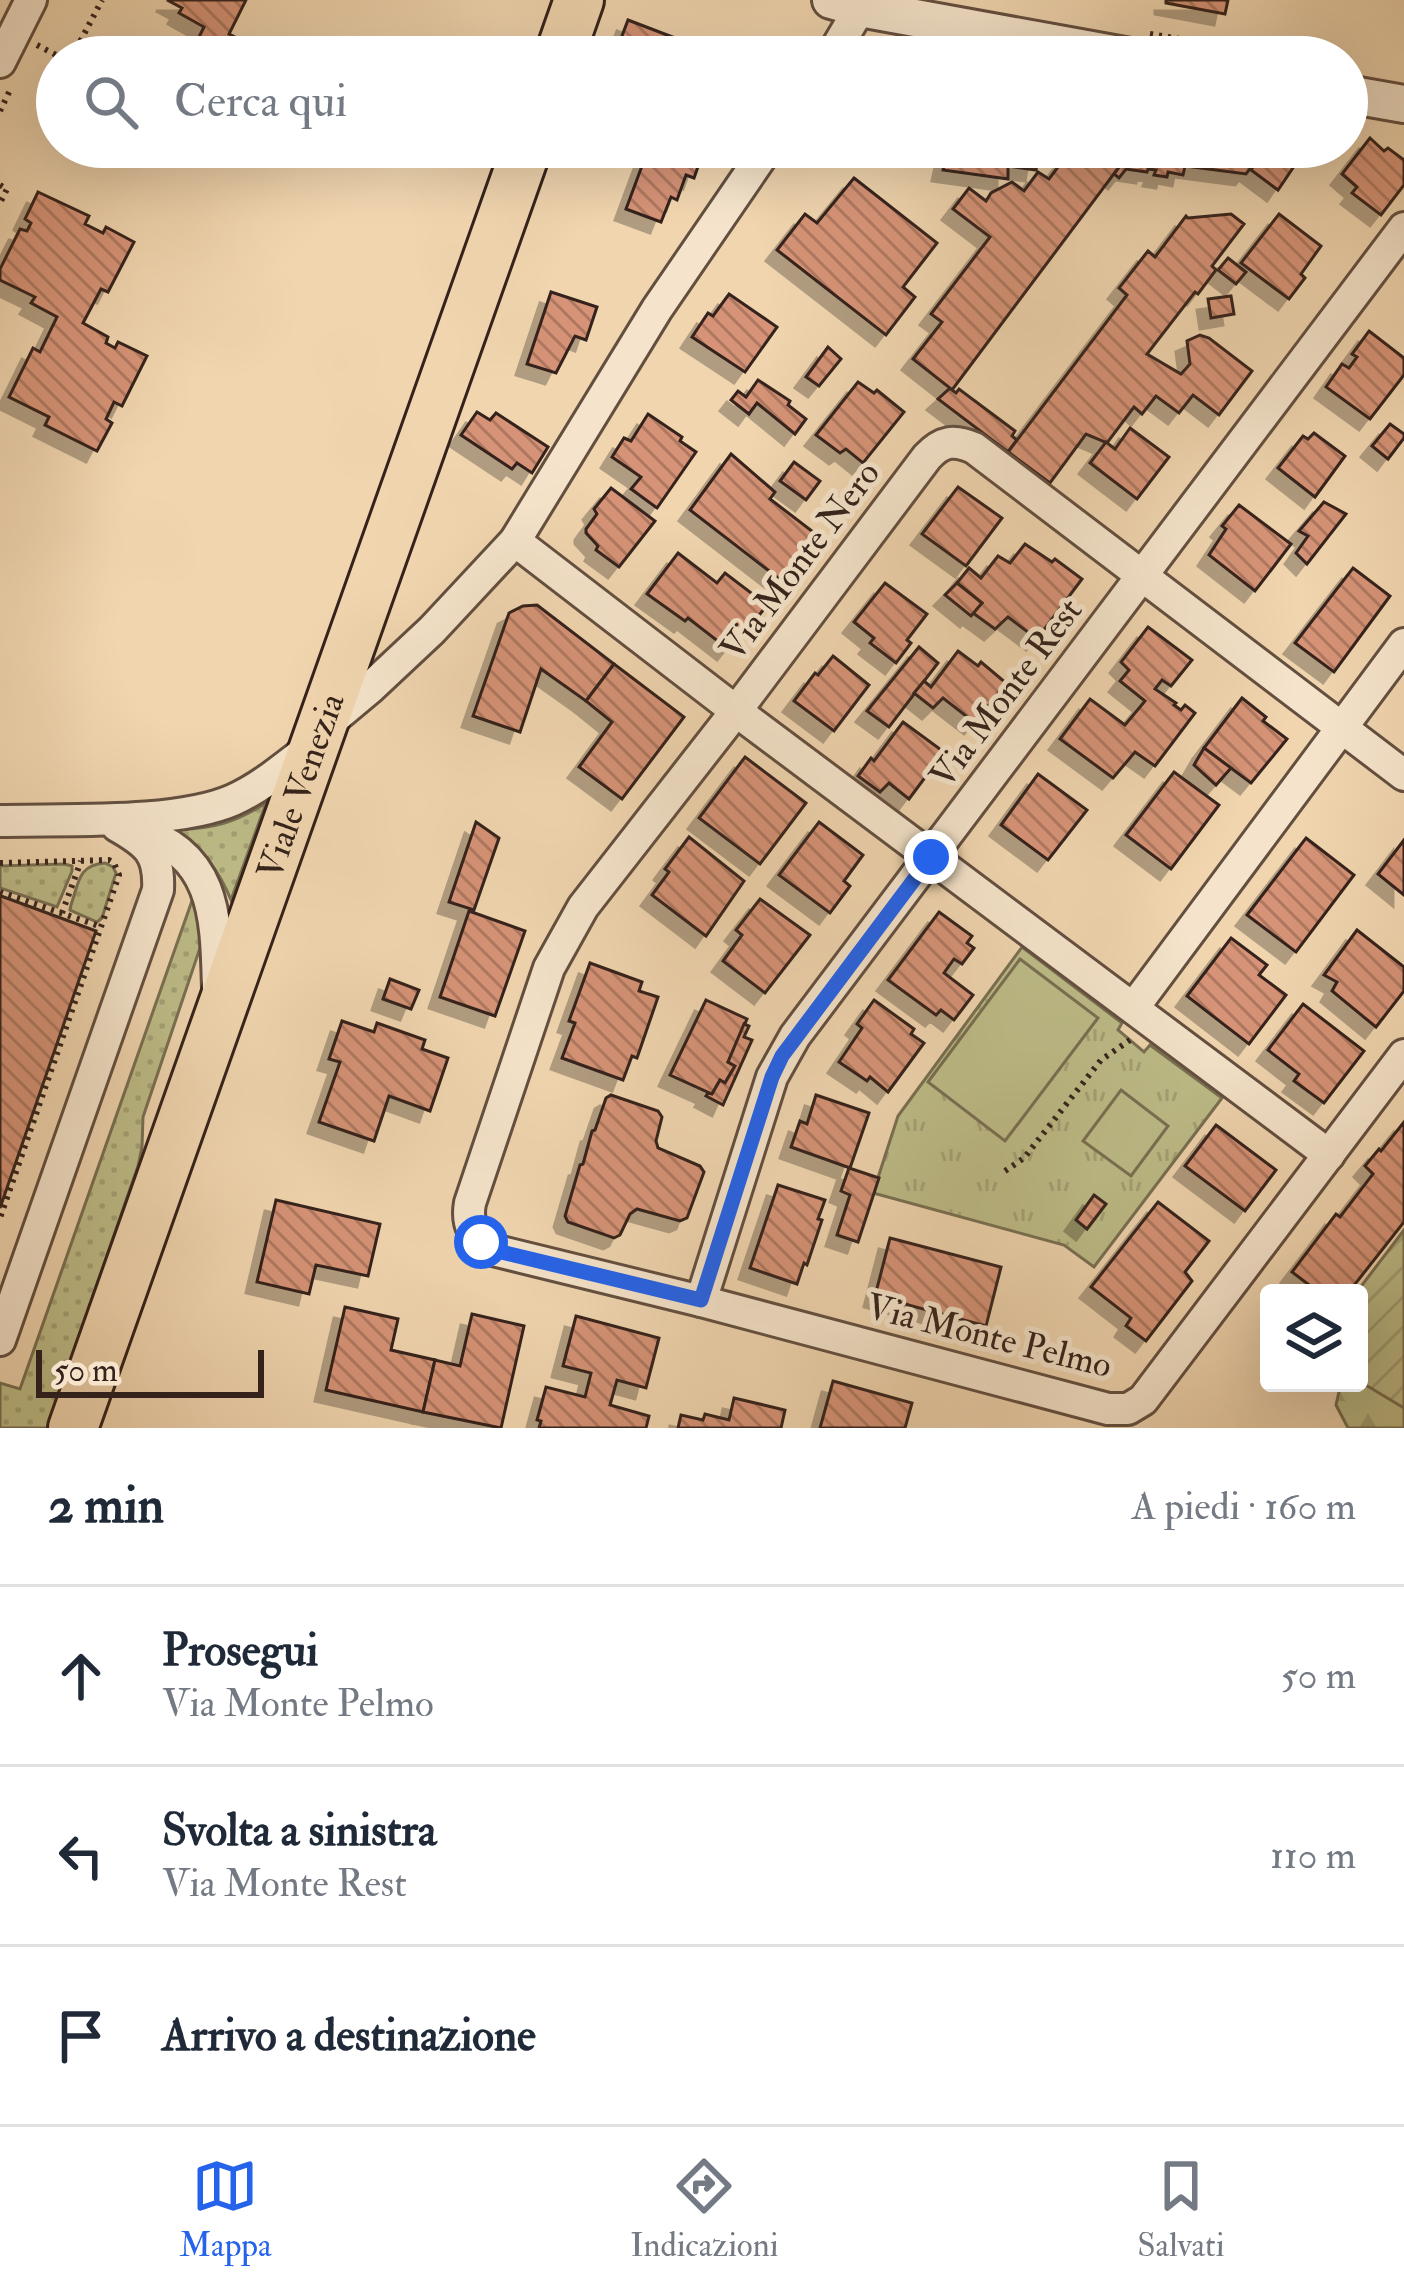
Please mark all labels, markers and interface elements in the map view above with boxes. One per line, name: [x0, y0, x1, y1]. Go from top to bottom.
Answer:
search box: [36, 36, 1368, 168]
icon: search: [78, 69, 144, 135]
text: Cerca qui: [174, 74, 347, 130]
street label: Via Monte Nero: [710, 452, 890, 670]
street label: Via Monte Rest: [920, 589, 1092, 797]
street label: Viale Venezia: [247, 686, 355, 885]
route end: [904, 830, 958, 884]
route start: [454, 1215, 508, 1269]
street label: Via Monte Pelmo: [862, 1284, 1116, 1388]
map controls: [1260, 1284, 1368, 1392]
button: layers: [1260, 1284, 1368, 1392]
scale bar: [36, 1344, 264, 1397]
text: 50 m: [54, 1350, 118, 1391]
text: 2 min: [48, 1474, 164, 1538]
text: A piedi · 160 m: [1131, 1482, 1356, 1531]
text: Prosegui: [162, 1623, 318, 1679]
icon: ahead: [48, 1643, 114, 1709]
text: 50 m: [1281, 1651, 1356, 1700]
text: Via Monte Pelmo: [162, 1679, 434, 1728]
text: Svolta a sinistra: [162, 1803, 437, 1859]
icon: left: [48, 1823, 114, 1889]
text: 110 m: [1270, 1831, 1356, 1880]
text: Via Monte Rest: [162, 1859, 407, 1908]
icon: arrive: [48, 2003, 114, 2069]
text: Arrivo a destinazione: [162, 2008, 536, 2064]
tab: Mappa: [179, 2153, 272, 2266]
tab: Indicazioni: [630, 2153, 779, 2266]
tab: Salvati: [1137, 2153, 1225, 2266]

